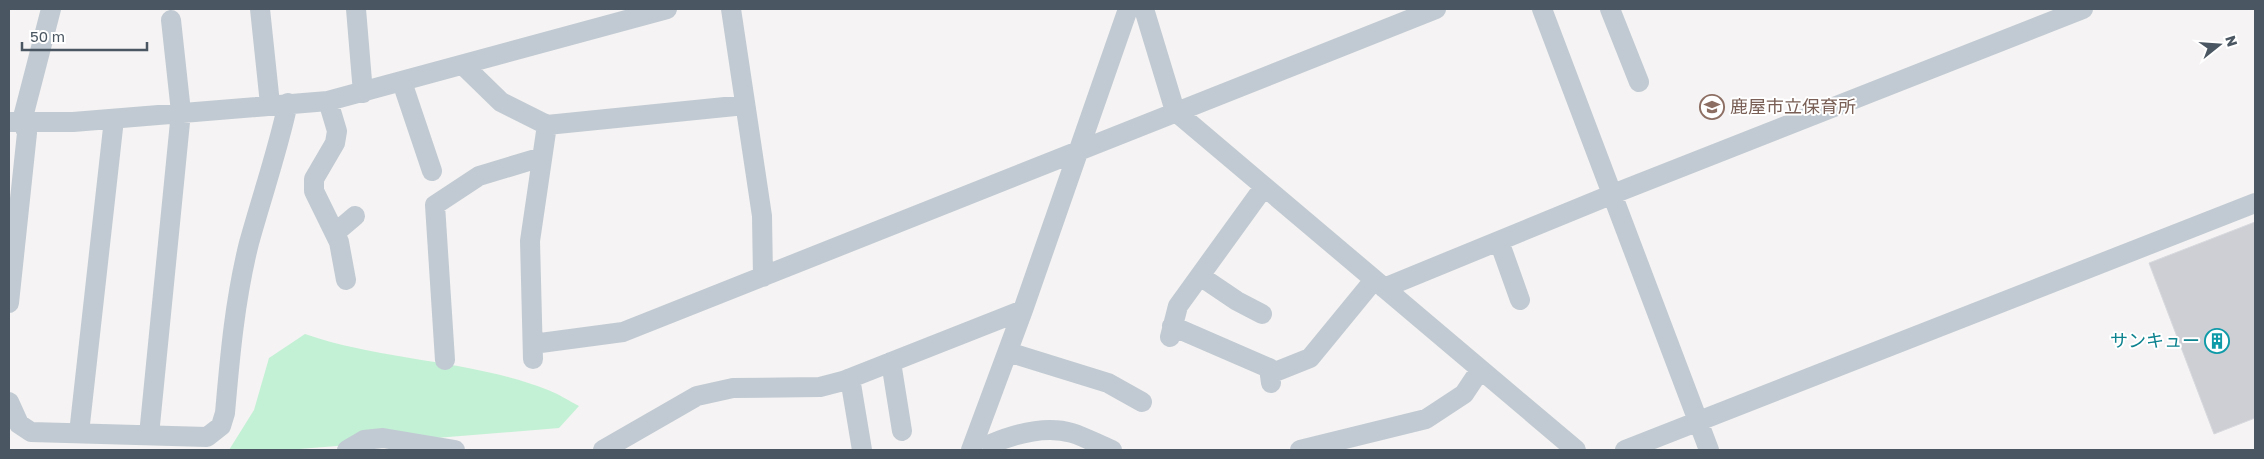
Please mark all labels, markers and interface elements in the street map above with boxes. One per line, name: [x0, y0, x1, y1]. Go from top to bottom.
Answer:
scale bar: [22, 20, 148, 52]
north arrow: [2194, 20, 2244, 70]
text: 50 m: [30, 27, 65, 45]
text: N: [2222, 33, 2242, 49]
school or university icon: 鹿屋市立保育所: [1699, 94, 1725, 120]
place label: 鹿屋市立保育所: [1730, 95, 1856, 117]
building icon: サンキュー: [2204, 328, 2230, 354]
place label: サンキュー: [2110, 329, 2200, 351]

